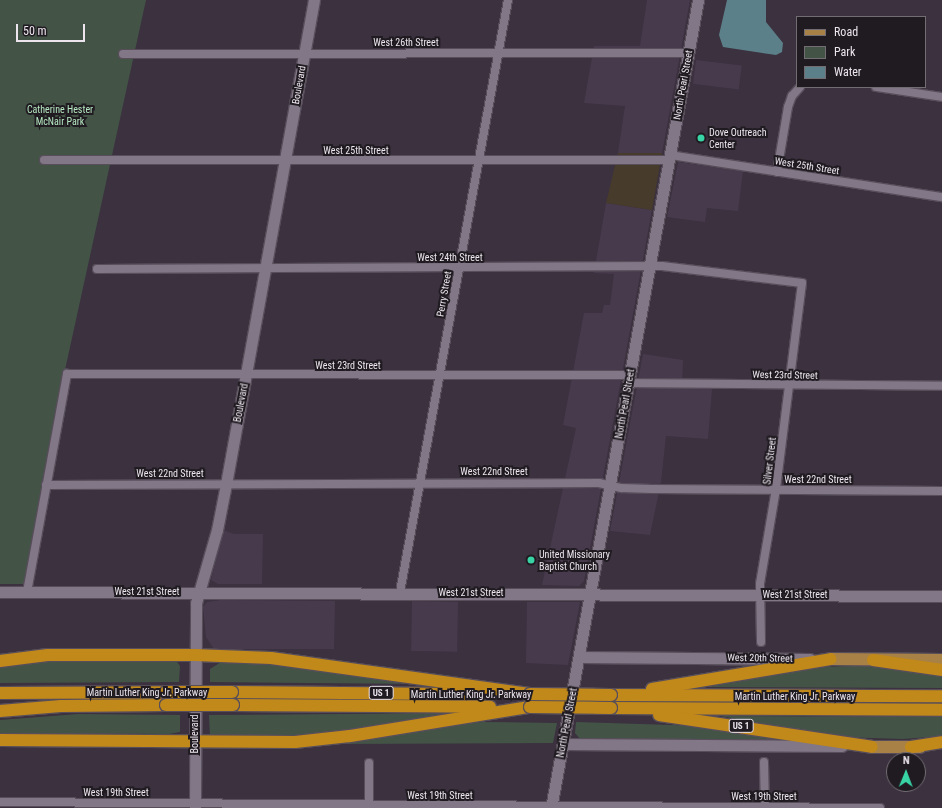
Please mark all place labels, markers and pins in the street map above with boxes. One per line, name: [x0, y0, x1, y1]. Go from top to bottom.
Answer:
place label: Dove Outreach Center: [709, 126, 767, 150]
marker: Dove Outreach Center: [696, 133, 706, 143]
place label: United Missionary Baptist Church: [539, 548, 610, 572]
marker: United Missionary Baptist Church: [526, 555, 536, 565]

